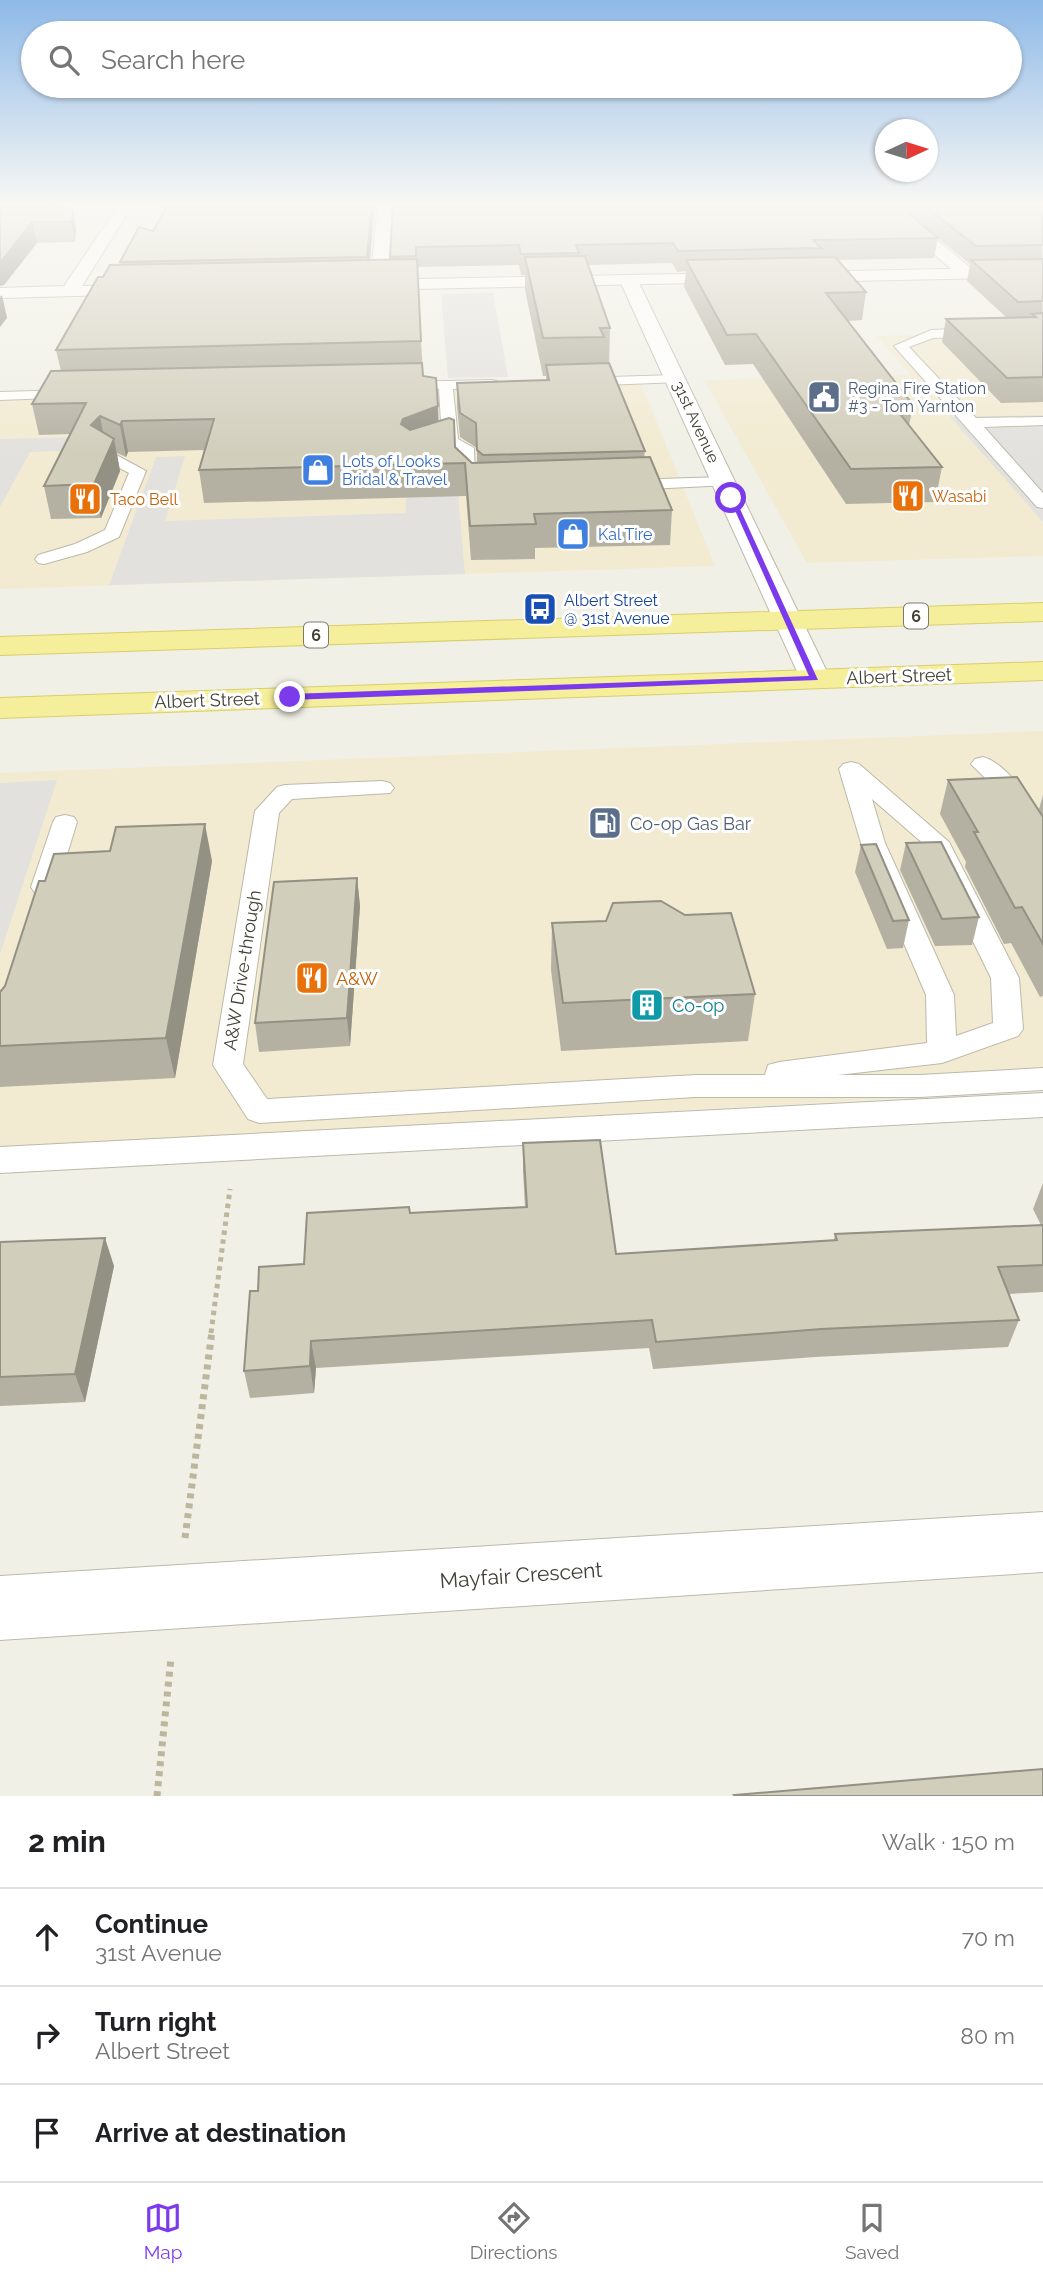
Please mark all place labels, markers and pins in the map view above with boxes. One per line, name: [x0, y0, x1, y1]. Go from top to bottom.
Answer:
public building icon: Regina Fire Station #3 - Tom Yarnton: [805, 378, 843, 416]
place label: Regina Fire Station #3 - Tom Yarnton: [848, 379, 986, 416]
shop icon: Lots of Looks Bridal & Travel: [299, 451, 337, 489]
place label: Lots of Looks Bridal & Travel: [342, 452, 448, 489]
restaurant icon: Wasabi: [889, 477, 927, 515]
restaurant icon: Taco Bell: [66, 480, 104, 518]
place label: Wasabi: [932, 487, 986, 506]
place label: Taco Bell: [110, 490, 179, 509]
shop icon: Kal Tire: [554, 515, 592, 553]
place label: Kal Tire: [598, 525, 652, 544]
bus stop icon: Albert Street @ 31st Avenue: [521, 590, 559, 628]
place label: Albert Street @ 31st Avenue: [564, 591, 670, 628]
fuel station icon: Co-op Gas Bar: [586, 804, 624, 842]
place label: Co-op Gas Bar: [630, 813, 752, 834]
restaurant icon: A&W: [293, 959, 331, 997]
place label: A&W: [336, 968, 378, 989]
building icon: Co-op: [628, 986, 666, 1024]
place label: Co-op: [672, 995, 724, 1016]

